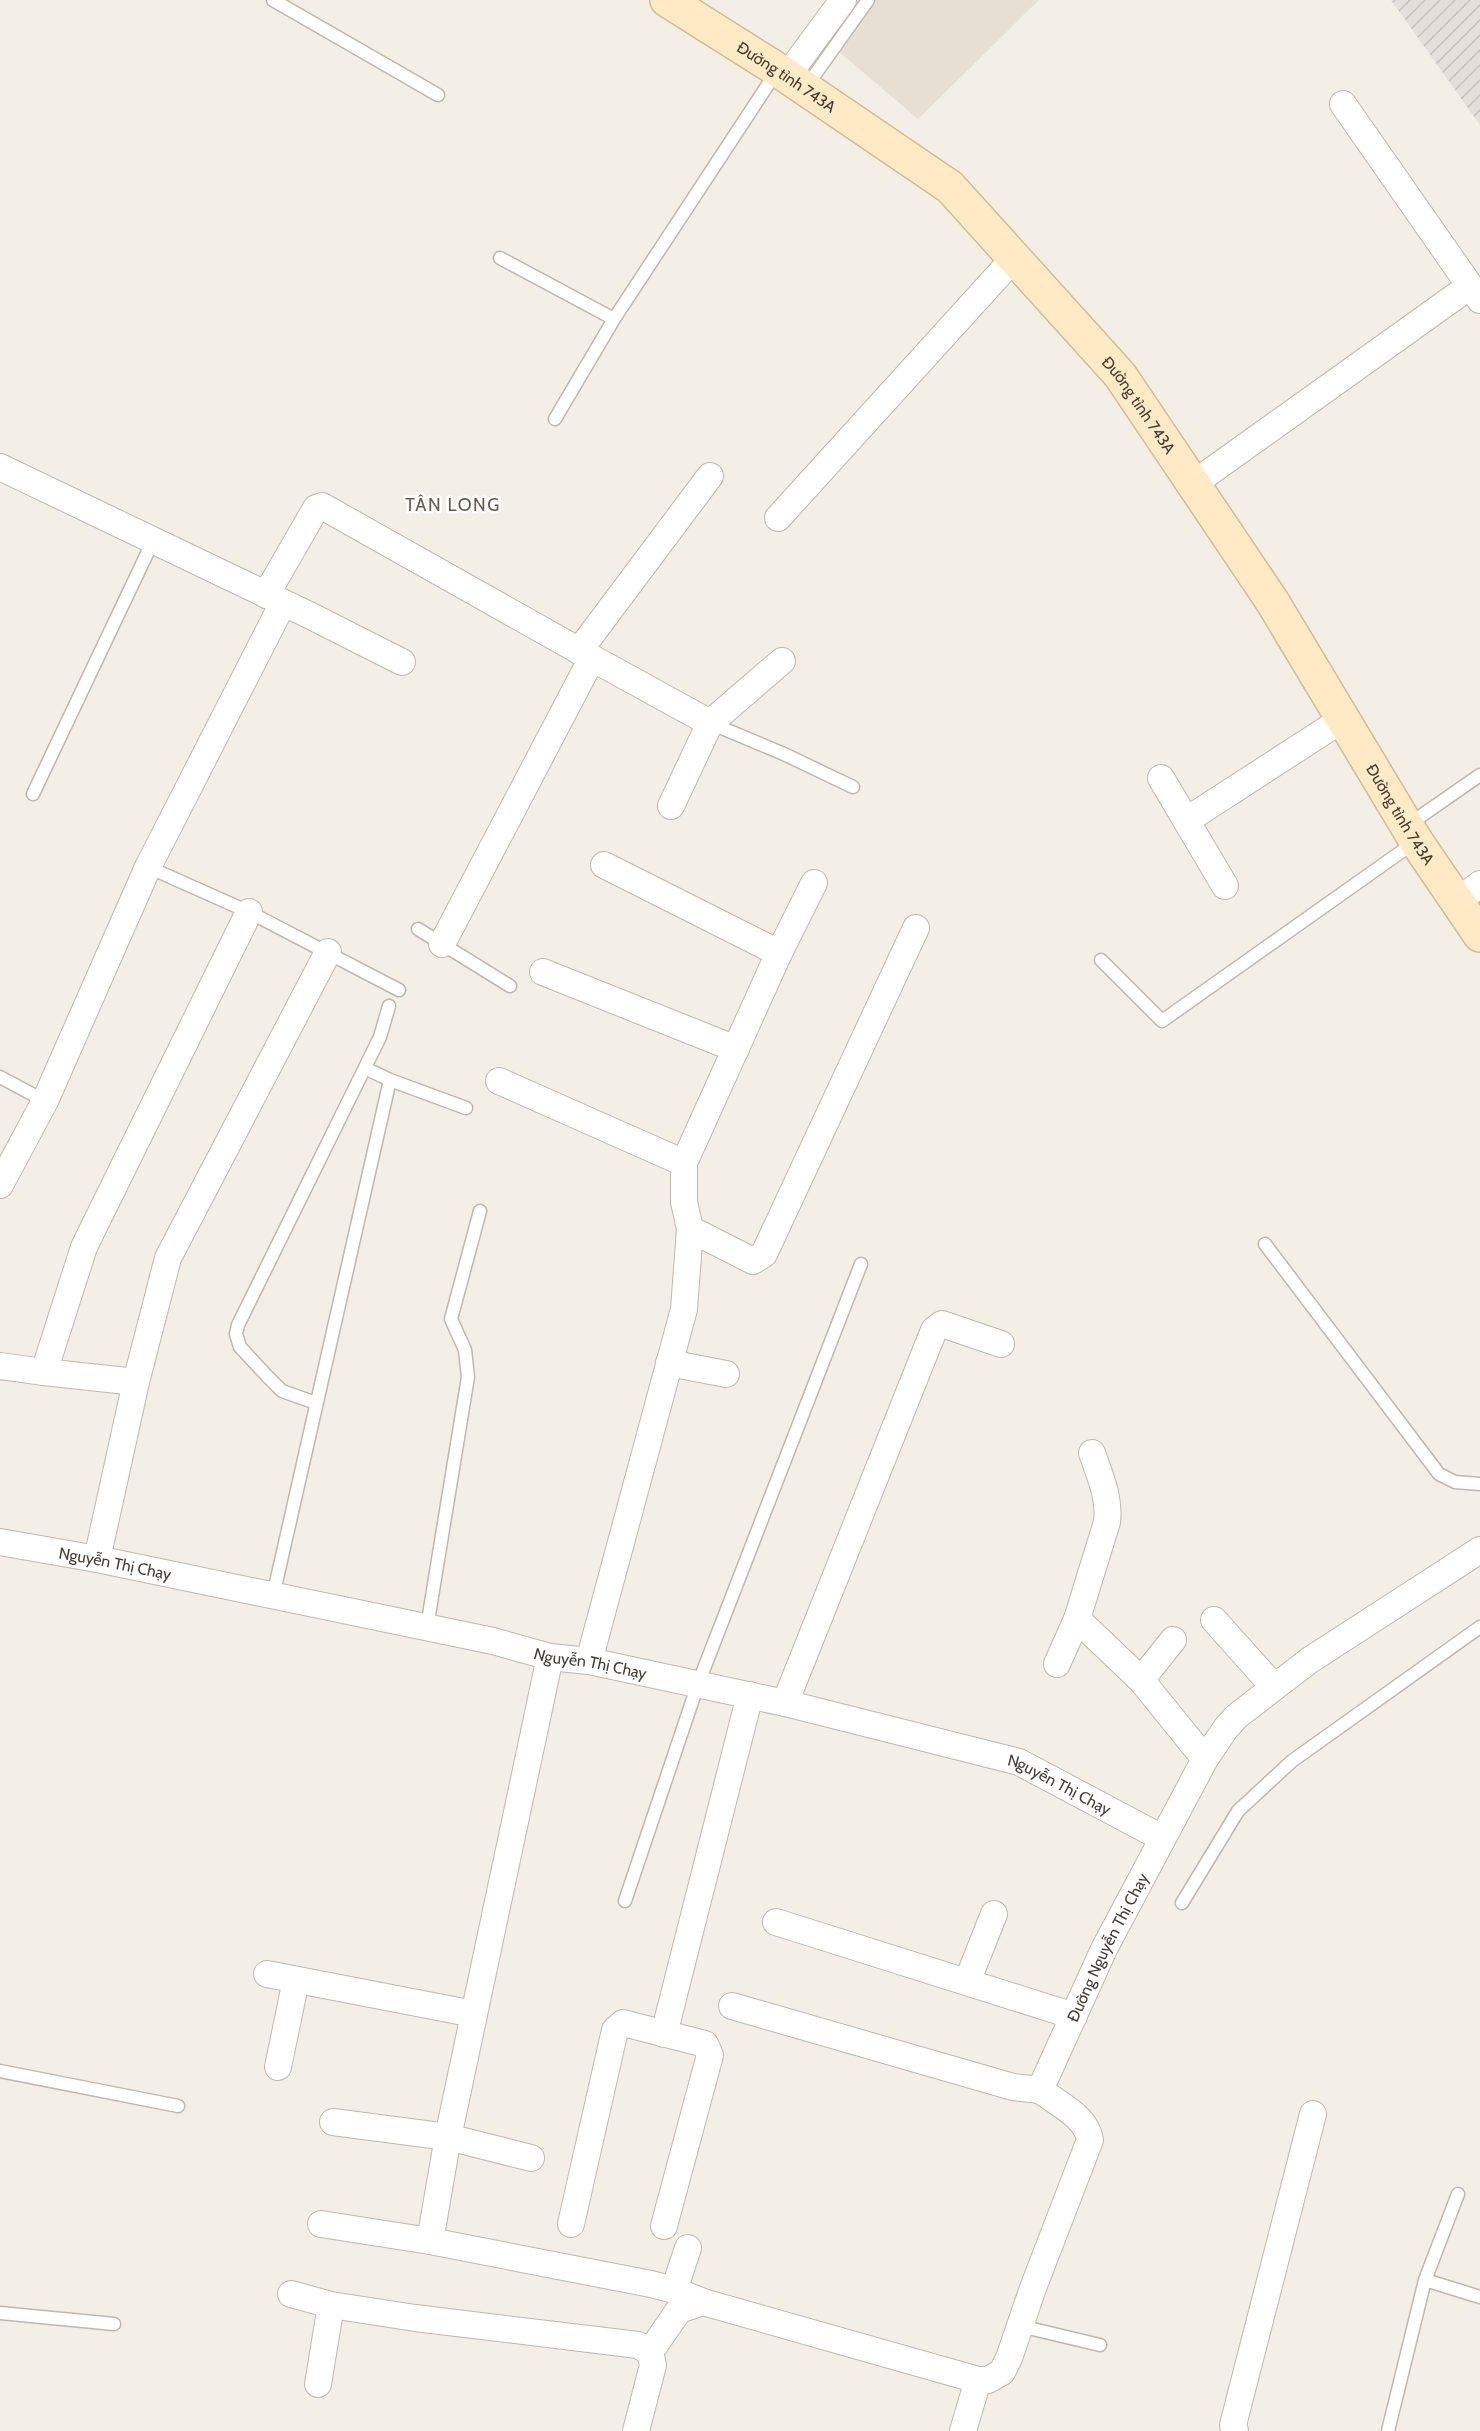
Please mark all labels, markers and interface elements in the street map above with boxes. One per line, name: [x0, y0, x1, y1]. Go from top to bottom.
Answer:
street label: Đường tỉnh 743A: [734, 37, 840, 116]
street label: Đường tỉnh 743A: [1098, 352, 1180, 457]
district label: TÂN LONG: [405, 494, 501, 516]
street label: Đường tỉnh 743A: [1362, 760, 1439, 868]
street label: Nguyễn Thị Chạy: [57, 1543, 173, 1584]
street label: Nguyễn Thị Chạy: [532, 1643, 649, 1683]
street label: Nguyễn Thị Chạy: [1006, 1750, 1114, 1819]
street label: Đường Nguyễn Thị Chạy: [1063, 1870, 1152, 2025]

